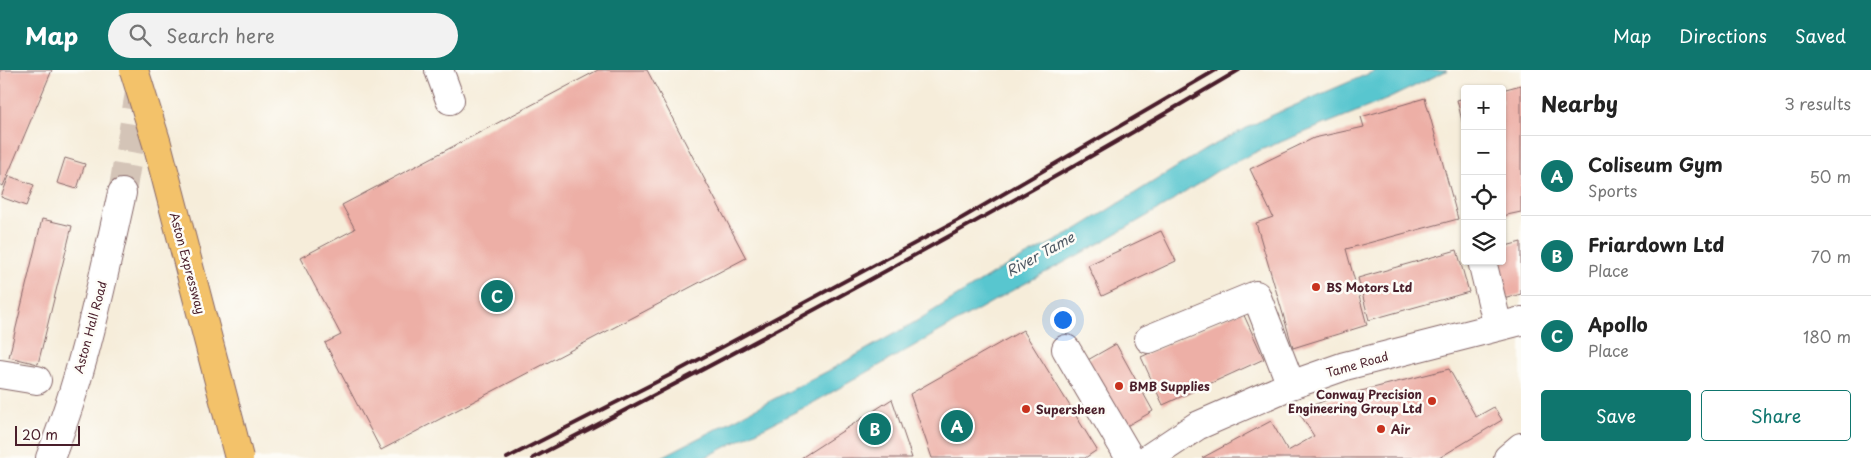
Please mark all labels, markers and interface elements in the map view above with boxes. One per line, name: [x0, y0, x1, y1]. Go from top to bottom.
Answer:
search box: [108, 13, 458, 58]
text: Map: [25, 17, 78, 53]
icon: search: [126, 21, 154, 49]
text: Search here: [166, 21, 275, 49]
text: Map: [1613, 22, 1651, 49]
text: Directions: [1679, 22, 1767, 49]
text: Saved: [1795, 22, 1846, 49]
map controls: [1461, 85, 1506, 265]
button: +: [1461, 85, 1506, 130]
text: Nearby: [1541, 87, 1618, 119]
text: 3 results: [1784, 91, 1851, 115]
button: −: [1461, 130, 1506, 175]
text: Coliseum Gym: [1588, 150, 1723, 178]
text: A: [1551, 164, 1563, 188]
text: 50 m: [1810, 164, 1851, 188]
button: locate: [1461, 175, 1506, 220]
text: Sports: [1588, 178, 1637, 202]
street label: Aston Expressway: [166, 210, 210, 316]
button: layers: [1461, 220, 1506, 265]
water label: River Tame: [1002, 226, 1079, 281]
text: Friardown Ltd: [1588, 230, 1724, 258]
text: B: [1552, 244, 1562, 268]
text: 70 m: [1811, 244, 1851, 268]
text: Place: [1588, 258, 1629, 282]
pin: C: [481, 277, 513, 315]
place label: BS Motors Ltd: [1326, 278, 1413, 296]
street label: Aston Hall Road: [69, 279, 111, 375]
marker: BS Motors Ltd: [1310, 281, 1322, 293]
your location: [1050, 307, 1076, 333]
text: Apollo: [1588, 310, 1648, 338]
text: C: [1551, 324, 1563, 348]
text: 180 m: [1803, 324, 1851, 348]
text: Place: [1588, 338, 1629, 362]
street label: Tame Road: [1324, 347, 1390, 381]
place label: BMB Supplies: [1129, 377, 1210, 395]
marker: BMB Supplies: [1113, 380, 1125, 392]
place label: Conway Precision Engineering Group Ltd: [1288, 385, 1422, 417]
button: Save: [1541, 390, 1691, 441]
button: Share: [1701, 390, 1851, 441]
marker: Conway Precision Engineering Group Ltd: [1426, 395, 1438, 407]
place label: Supersheen: [1036, 400, 1105, 418]
marker: Supersheen: [1020, 403, 1032, 415]
pin: A: [941, 407, 973, 445]
pin: B: [859, 410, 891, 448]
place label: Air: [1391, 420, 1411, 438]
scale bar: [15, 423, 80, 446]
marker: Air: [1375, 423, 1387, 435]
text: 20 m: [22, 424, 58, 445]

